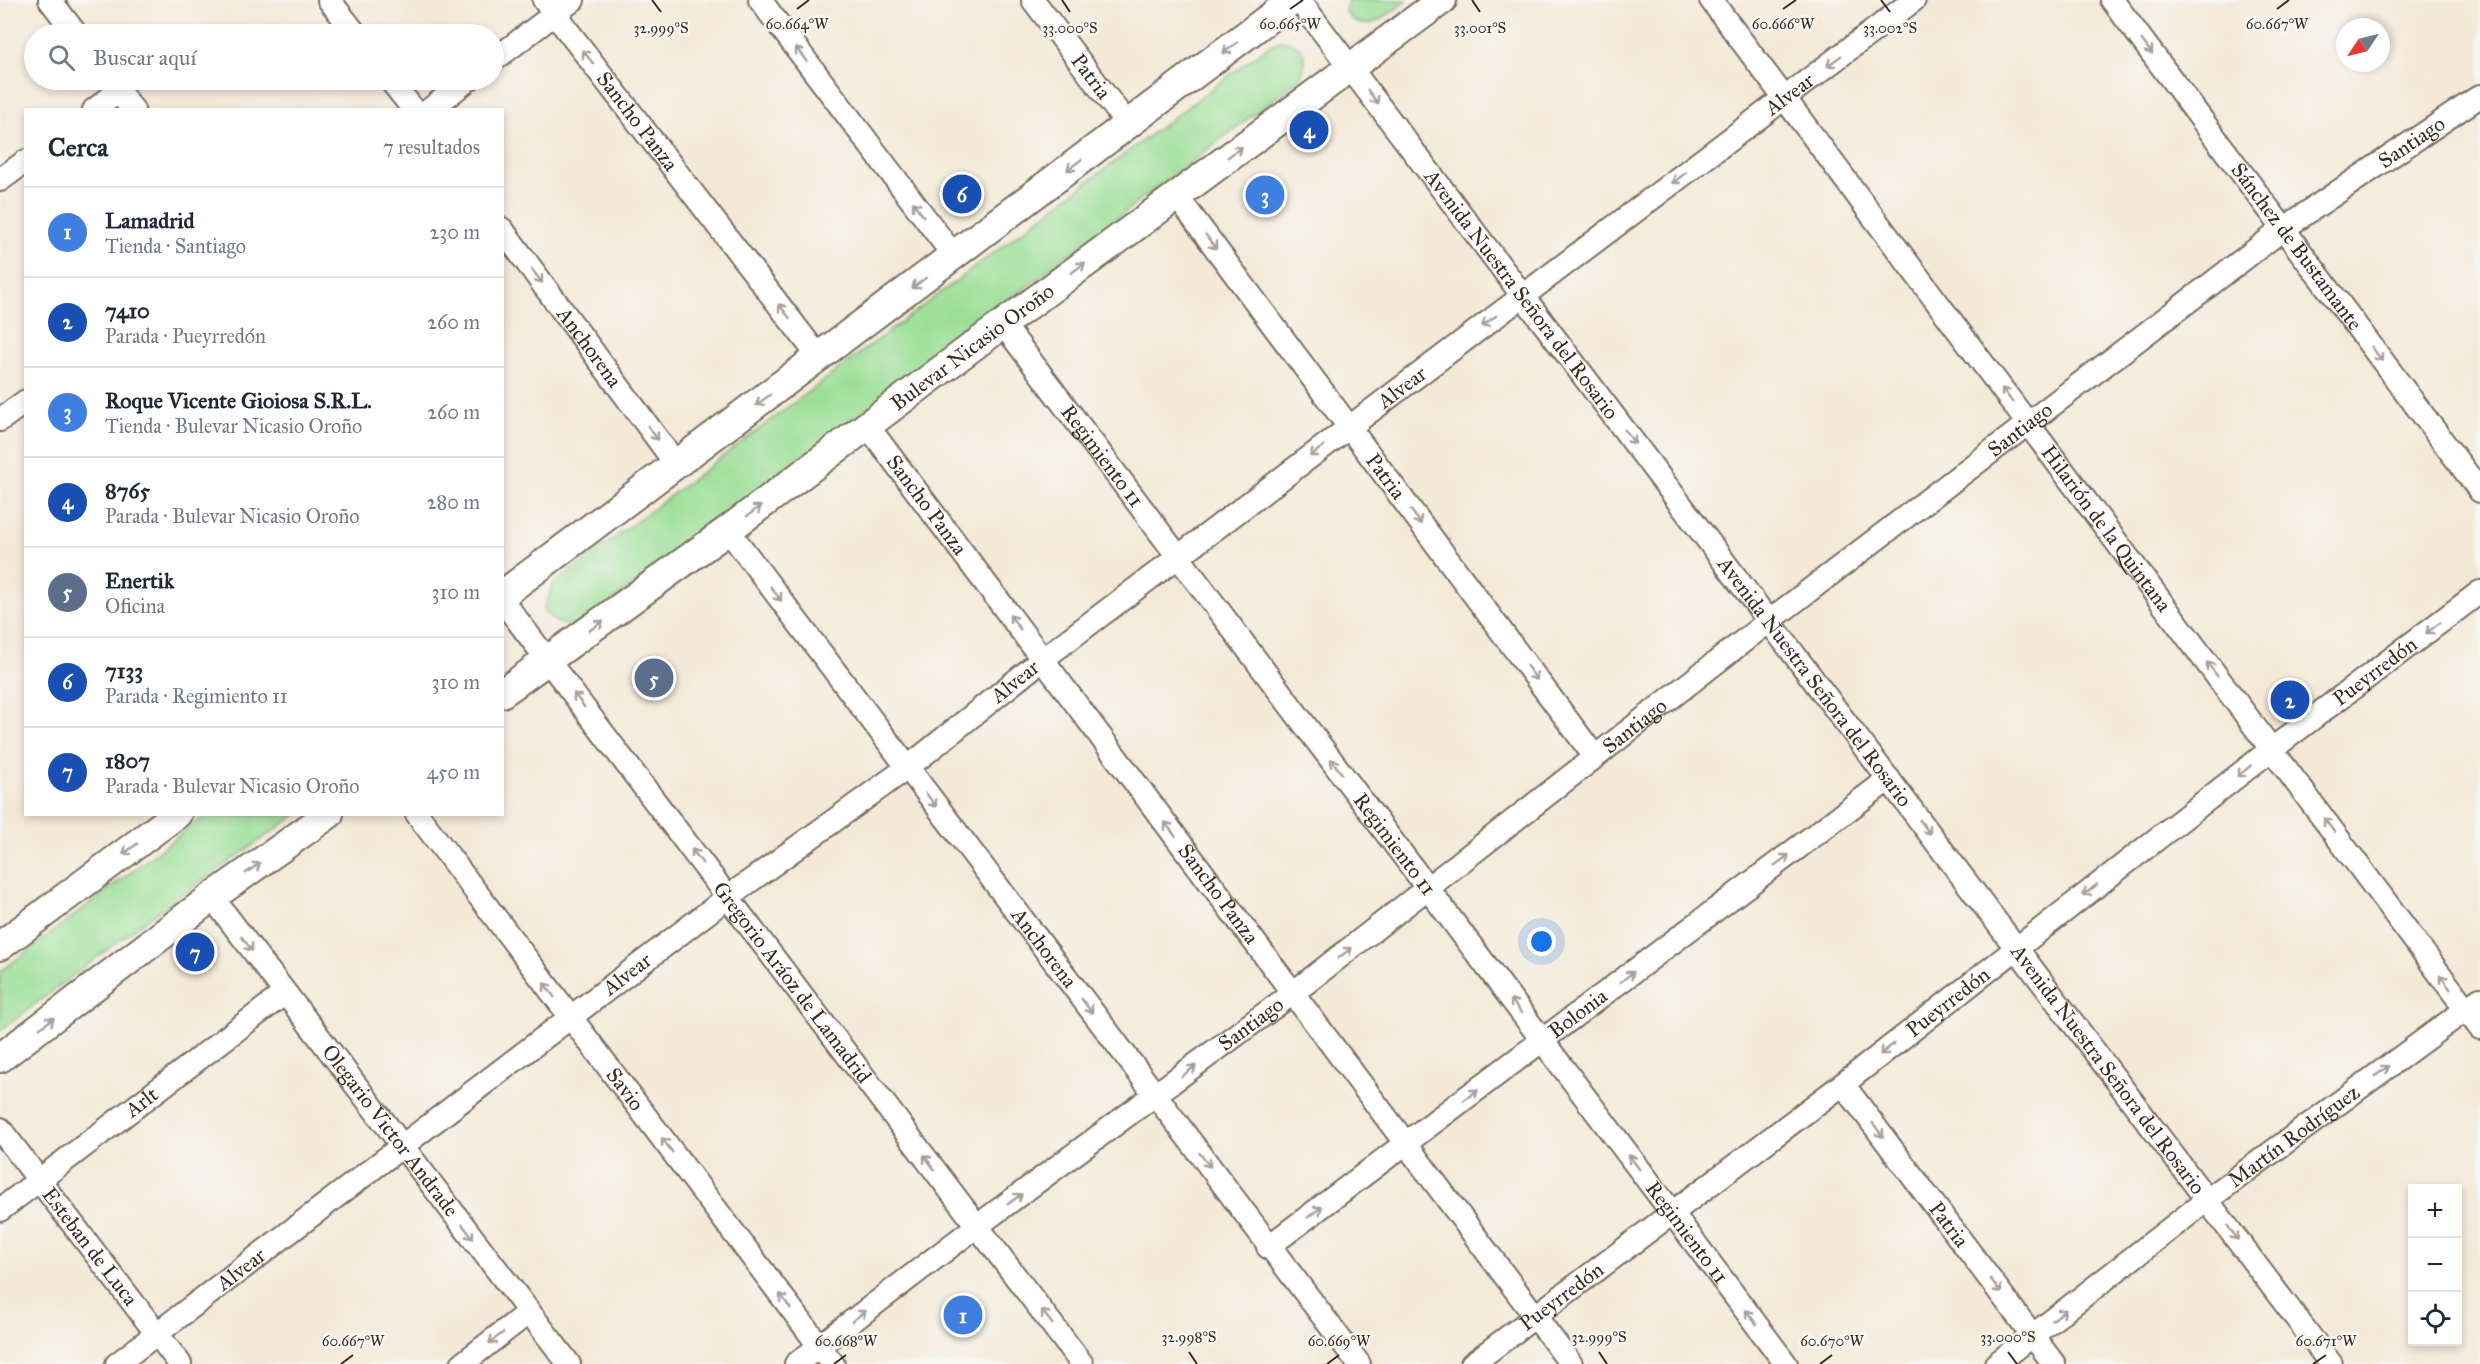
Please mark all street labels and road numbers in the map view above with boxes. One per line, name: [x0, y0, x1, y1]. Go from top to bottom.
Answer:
street label: Patria: [1065, 48, 1117, 104]
street label: Sancho Panza: [591, 66, 684, 176]
street label: Alvear: [1759, 67, 1819, 122]
street label: Santiago: [2373, 110, 2450, 174]
street label: Sánchez de Bustamante: [2226, 158, 2368, 336]
street label: Avenida Nuestra Señora del Rosario: [1418, 163, 1625, 425]
street label: Bulevar Nicasio Oroño: [886, 278, 1059, 416]
street label: Anchorena: [551, 301, 628, 393]
street label: Alvear: [1371, 360, 1432, 415]
street label: Santiago: [1982, 396, 2058, 463]
street label: Regimiento 11: [1055, 399, 1149, 512]
street label: Hilarión de la Quintana: [2036, 440, 2177, 617]
street label: Patria: [1360, 448, 1411, 505]
street label: Sancho Panza: [881, 450, 973, 560]
street label: Avenida Nuestra Señora del Rosario: [1711, 551, 1918, 812]
street label: Pueyrredón: [2328, 631, 2422, 711]
street label: Alvear: [985, 654, 1045, 709]
street label: Santiago: [1597, 692, 1672, 759]
street label: Regimiento 11: [1348, 788, 1442, 900]
street label: Sancho Panza: [1173, 839, 1265, 949]
street label: Gregorio Aráoz de Lamadrid: [707, 876, 877, 1089]
street label: Anchorena: [1005, 902, 1083, 993]
street label: Avenida Nuestra Señora del Rosario: [2005, 939, 2211, 1200]
street label: Alvear: [597, 947, 657, 1002]
street label: Pueyrredón: [1901, 961, 1995, 1043]
street label: Bolonia: [1543, 983, 1613, 1044]
street label: Santiago: [1213, 991, 1289, 1057]
street label: Olegario Victor Andrade: [317, 1039, 465, 1222]
street label: Savio: [600, 1062, 650, 1116]
street label: Martín Rodríguez: [2223, 1079, 2365, 1193]
street label: Arlt: [119, 1081, 164, 1124]
street label: Regimiento 11: [1640, 1176, 1734, 1289]
street label: Esteban de Luca: [36, 1182, 144, 1311]
street label: Patria: [1923, 1197, 1975, 1253]
street label: Alvear: [210, 1242, 271, 1297]
street label: Pueyrredón: [1514, 1256, 1609, 1337]

